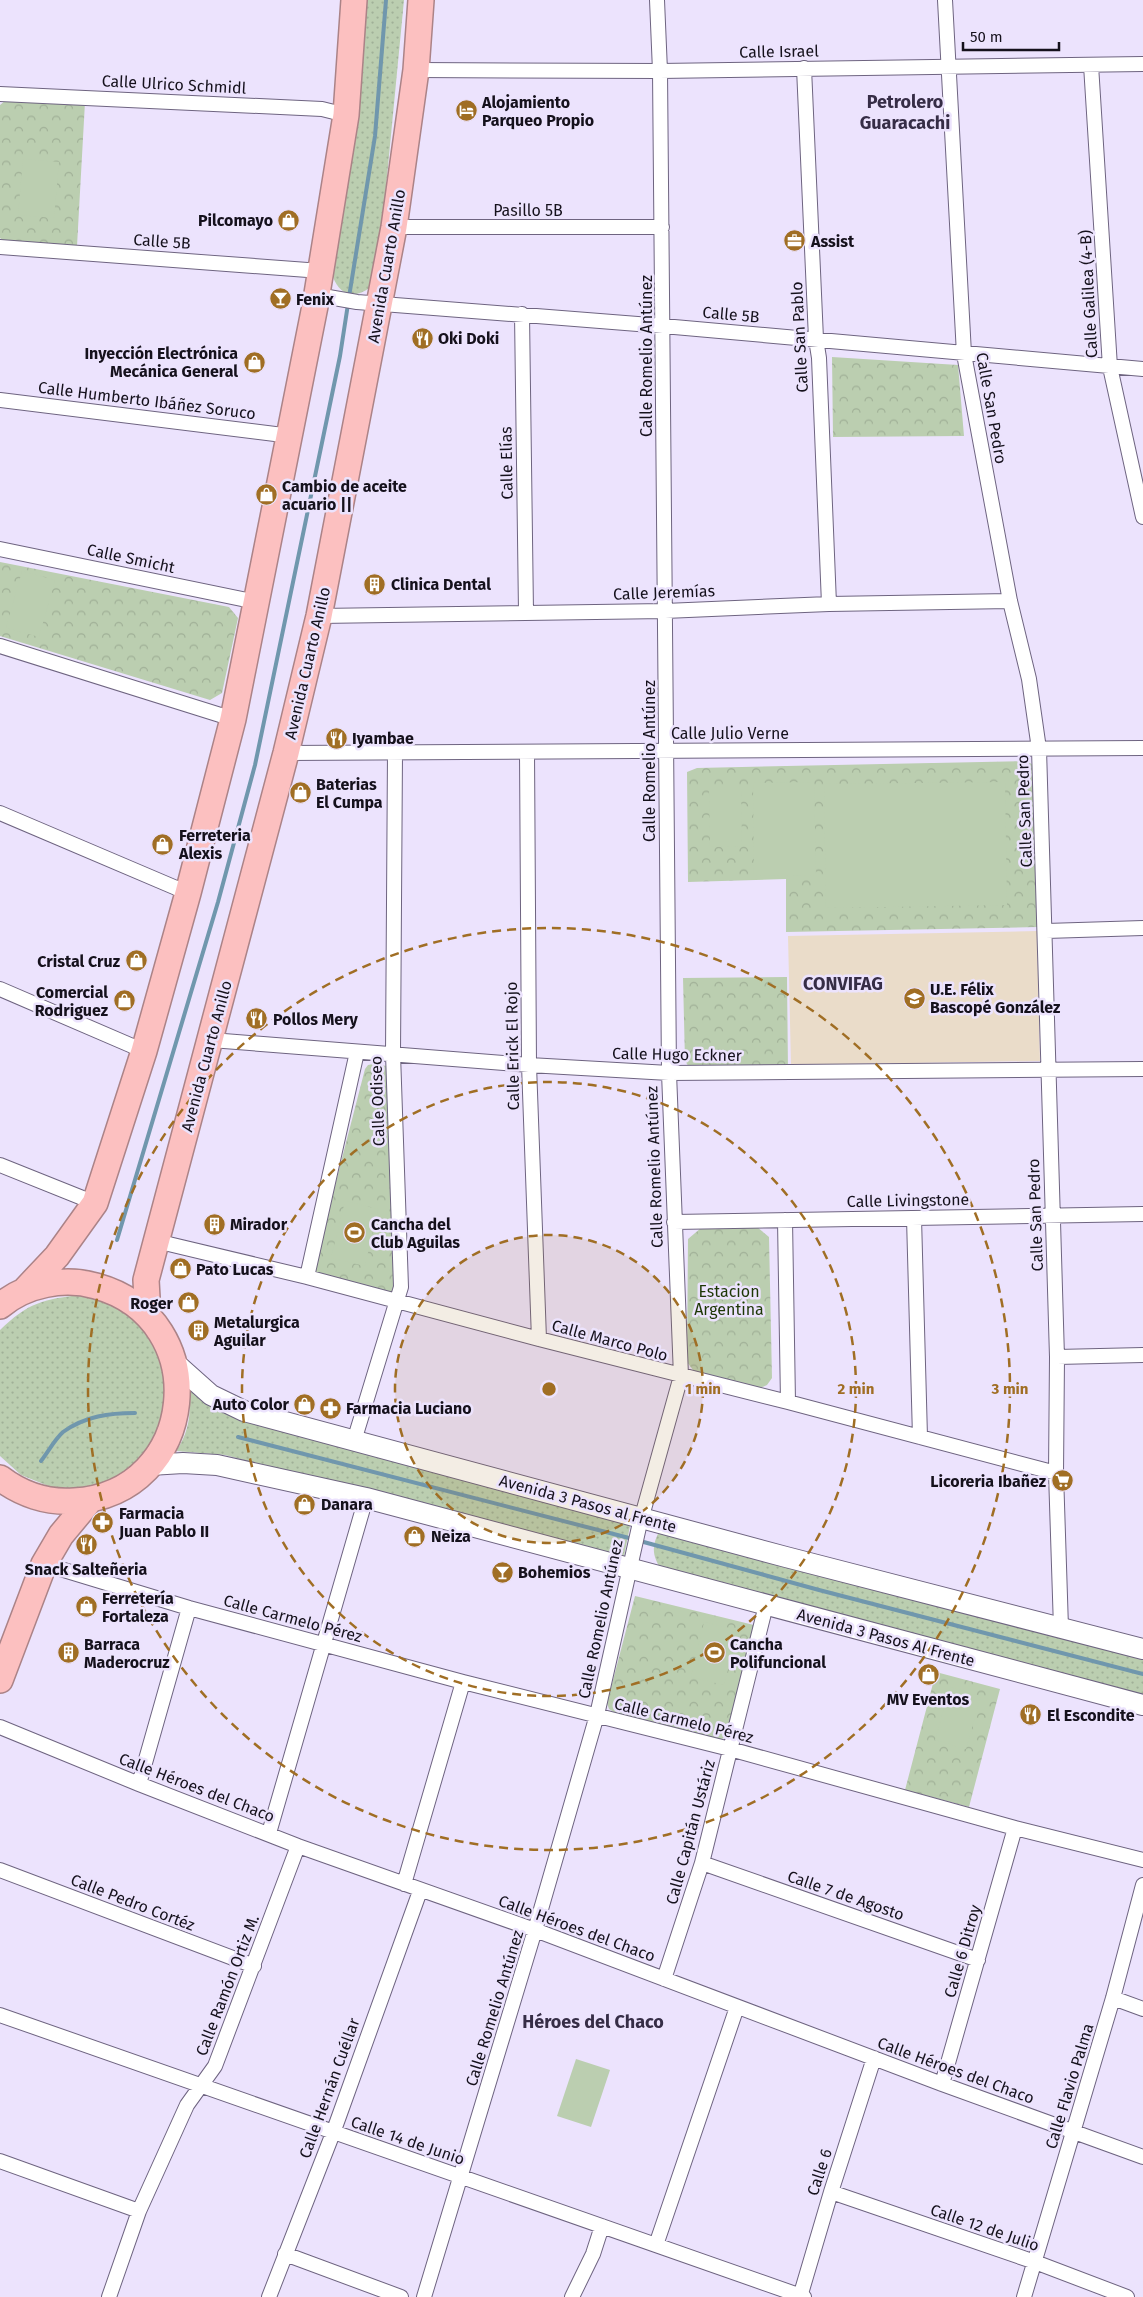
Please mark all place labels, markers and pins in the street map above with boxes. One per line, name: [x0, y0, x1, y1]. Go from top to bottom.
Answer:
place label: Alojamiento Parqueo Propio: [481, 93, 594, 130]
hotel icon: Alojamiento Parqueo Propio: [454, 99, 478, 123]
shop icon: Pilcomayo: [277, 208, 301, 232]
place label: Pilcomayo: [198, 211, 273, 230]
office icon: Assist: [783, 229, 807, 253]
place label: Assist: [810, 232, 855, 251]
bar icon: Fenix: [268, 287, 292, 311]
place label: Fenix: [296, 290, 335, 309]
restaurant icon: Oki Doki: [410, 326, 434, 350]
place label: Oki Doki: [438, 329, 499, 348]
place label: Inyección Electrónica Mecánica General: [84, 344, 238, 381]
shop icon: Inyección Electrónica Mecánica General: [242, 350, 266, 374]
place label: Cambio de aceite acuario ||: [282, 477, 407, 514]
shop icon: Cambio de aceite acuario ||: [254, 483, 278, 507]
building icon: Clinica Dental: [363, 572, 387, 596]
place label: Clinica Dental: [391, 575, 491, 594]
restaurant icon: Iyambae: [324, 726, 348, 750]
place label: Iyambae: [352, 729, 414, 748]
place label: Baterias El Cumpa: [316, 775, 383, 812]
shop icon: Baterias El Cumpa: [288, 781, 312, 805]
place label: Ferreteria Alexis: [178, 826, 251, 863]
shop icon: Ferreteria Alexis: [151, 832, 175, 856]
shop icon: Cristal Cruz: [124, 949, 148, 973]
place label: Cristal Cruz: [37, 952, 121, 971]
place label: U.E. Félix Bascopé González: [930, 980, 1061, 1017]
place label: Comercial Rodriguez: [35, 983, 109, 1020]
school or university icon: U.E. Félix Bascopé González: [902, 986, 926, 1010]
shop icon: Comercial Rodriguez: [112, 989, 136, 1013]
restaurant icon: Pollos Mery: [245, 1007, 269, 1031]
place label: Pollos Mery: [273, 1010, 359, 1029]
building icon: Mirador: [202, 1212, 226, 1236]
place label: Mirador: [230, 1215, 288, 1234]
place label: Cancha del Club Aguilas: [371, 1215, 460, 1252]
sports icon: Cancha del Club Aguilas: [343, 1221, 367, 1245]
shop icon: Pato Lucas: [168, 1257, 192, 1281]
place label: Pato Lucas: [196, 1260, 274, 1279]
shop icon: Roger: [177, 1291, 201, 1315]
place label: Roger: [130, 1294, 174, 1313]
place label: Metalurgica Aguilar: [213, 1313, 300, 1350]
building icon: Metalurgica Aguilar: [186, 1319, 210, 1343]
centre of rings: [540, 1380, 558, 1398]
shop icon: Auto Color: [293, 1392, 317, 1416]
place label: Auto Color: [212, 1395, 290, 1414]
pharmacy icon: Farmacia Luciano: [318, 1396, 342, 1420]
place label: Farmacia Luciano: [346, 1399, 472, 1418]
supermarket icon: Licoreria Ibañez: [1050, 1469, 1074, 1493]
place label: Licoreria Ibañez: [930, 1472, 1047, 1491]
shop icon: Danara: [293, 1492, 317, 1516]
place label: Danara: [321, 1495, 373, 1514]
place label: Farmacia Juan Pablo II: [118, 1504, 209, 1541]
pharmacy icon: Farmacia Juan Pablo II: [91, 1510, 115, 1534]
shop icon: Neiza: [403, 1524, 427, 1548]
place label: Neiza: [431, 1527, 471, 1546]
restaurant icon: Snack Salteñeria: [74, 1533, 98, 1557]
place label: Snack Salteñeria: [25, 1560, 147, 1579]
bar icon: Bohemios: [490, 1560, 514, 1584]
place label: Bohemios: [518, 1563, 591, 1582]
place label: Ferretería Fortaleza: [102, 1589, 174, 1626]
shop icon: Ferretería Fortaleza: [74, 1595, 98, 1619]
place label: Barraca Maderocruz: [84, 1635, 170, 1672]
place label: Cancha Polifuncional: [730, 1635, 826, 1672]
building icon: Barraca Maderocruz: [56, 1641, 80, 1665]
sports icon: Cancha Polifuncional: [702, 1641, 726, 1665]
shop icon: MV Eventos: [916, 1663, 940, 1687]
place label: MV Eventos: [887, 1690, 970, 1709]
restaurant icon: El Escondite: [1019, 1703, 1043, 1727]
place label: El Escondite: [1047, 1706, 1135, 1725]

